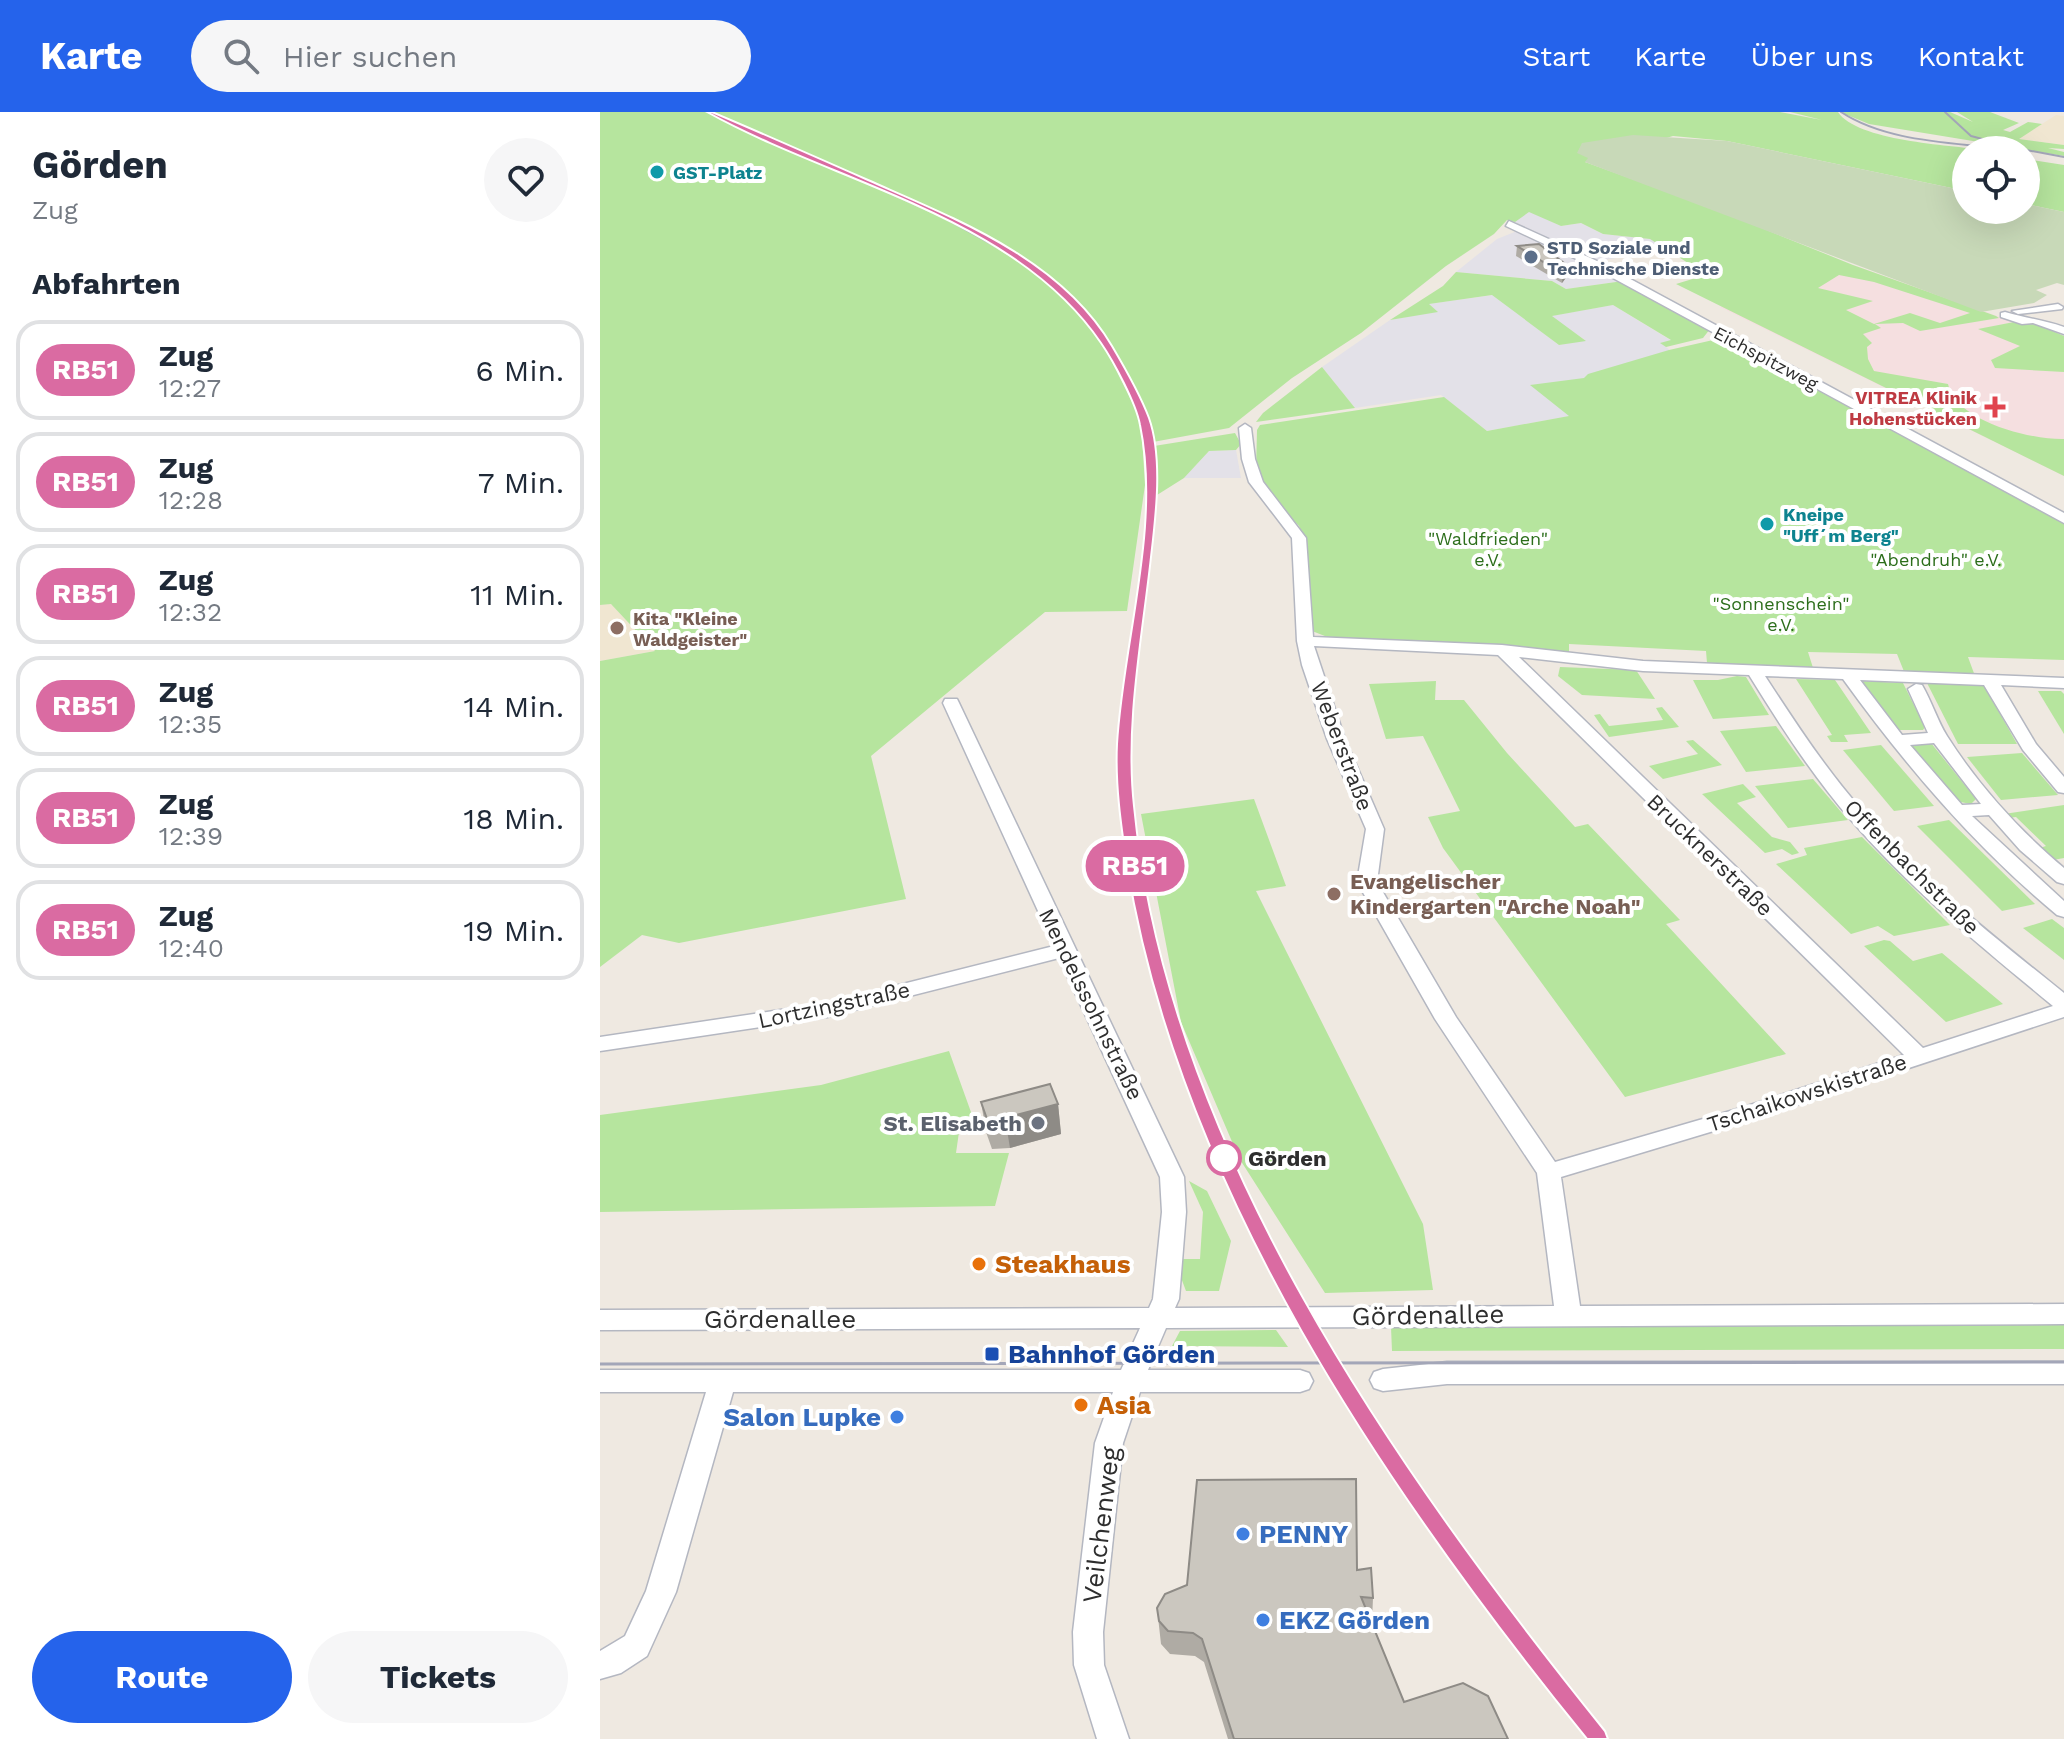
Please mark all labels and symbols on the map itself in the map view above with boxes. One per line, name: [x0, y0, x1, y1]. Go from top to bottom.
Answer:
place label: GST-Platz: [673, 162, 762, 183]
marker: GST-Platz: [648, 163, 666, 181]
place label: STD Soziale und Technische Dienste: [1547, 237, 1719, 279]
marker: STD Soziale und Technische Dienste: [1522, 248, 1540, 266]
street label: Eichspitzweg: [1710, 322, 1822, 394]
place label: VITREA Klinik Hohenstücken: [1849, 387, 1978, 429]
marker: VITREA Klinik Hohenstücken: [1984, 396, 2006, 418]
place label: Kneipe "Uff´m Berg": [1783, 504, 1899, 546]
marker: Kneipe "Uff´m Berg": [1758, 515, 1776, 533]
park label: "Waldfrieden" e.V.: [1428, 528, 1548, 570]
park label: "Abendruh" e.V.: [1870, 549, 2002, 570]
park label: "Sonnenschein" e.V.: [1712, 593, 1850, 635]
place label: Kita "Kleine Waldgeister": [633, 608, 747, 650]
marker: Kita "Kleine Waldgeister": [608, 619, 626, 637]
street label: Weberstraße: [1306, 678, 1378, 814]
street label: Brucknerstraße: [1642, 789, 1778, 921]
street label: Offenbachstraße: [1839, 794, 1985, 940]
line badge: RB51: [1079, 840, 1191, 892]
place label: Evangelischer Kindergarten "Arche Noah": [1350, 869, 1641, 919]
marker: Evangelischer Kindergarten "Arche Noah": [1325, 885, 1343, 903]
street label: Mendelssohnstraße: [1034, 904, 1148, 1104]
street label: Lortzingstraße: [756, 977, 912, 1033]
street label: Tschaikowskistraße: [1704, 1049, 1910, 1137]
place label: St. Elisabeth: [884, 1111, 1022, 1136]
marker: St. Elisabeth: [1029, 1114, 1047, 1132]
marker: Görden: [1207, 1141, 1241, 1175]
place label: Görden: [1248, 1146, 1327, 1171]
place label: Steakhaus: [995, 1249, 1131, 1279]
marker: Steakhaus: [970, 1255, 988, 1273]
street label: Gördenallee: [1351, 1299, 1505, 1331]
street label: Gördenallee: [704, 1304, 856, 1334]
place label: Bahnhof Görden: [1008, 1339, 1215, 1369]
marker: Bahnhof Görden: [983, 1345, 1001, 1363]
place label: Asia: [1097, 1390, 1151, 1420]
marker: Asia: [1072, 1396, 1090, 1414]
place label: Salon Lupke: [723, 1402, 881, 1432]
marker: Salon Lupke: [888, 1408, 906, 1426]
street label: Veilchenweg: [1077, 1445, 1125, 1605]
place label: PENNY: [1259, 1519, 1348, 1549]
marker: PENNY: [1234, 1525, 1252, 1543]
place label: EKZ Görden: [1279, 1605, 1430, 1635]
marker: EKZ Görden: [1254, 1611, 1272, 1629]

